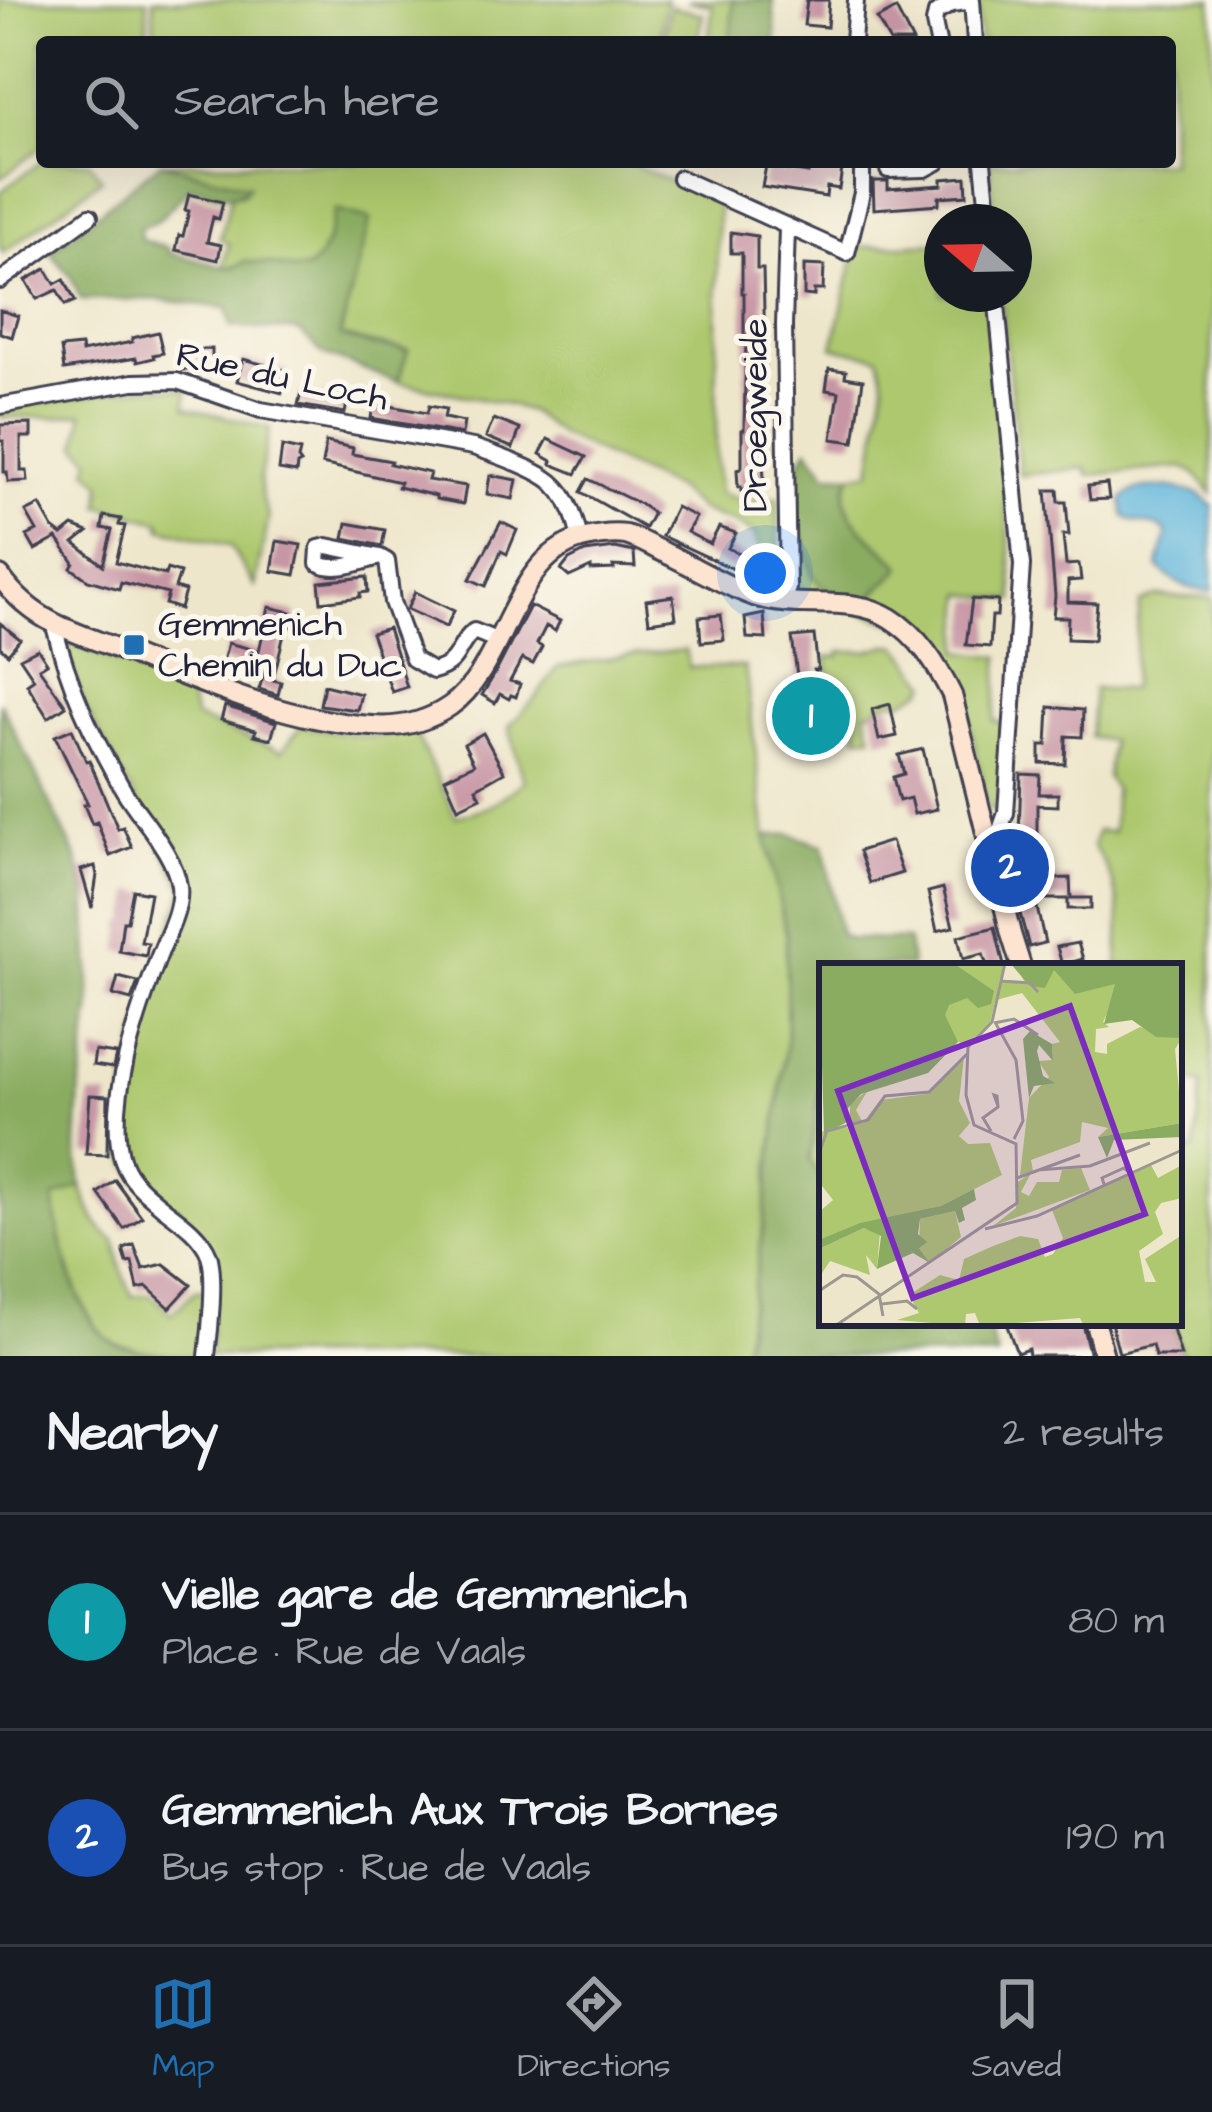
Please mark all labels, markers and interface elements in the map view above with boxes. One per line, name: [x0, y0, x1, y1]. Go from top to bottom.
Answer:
search box: [36, 36, 1176, 168]
icon: search: [78, 69, 144, 135]
text: Search here: [174, 71, 440, 133]
north arrow: [924, 204, 1032, 312]
street label: Droegweide: [730, 318, 782, 512]
street label: Rue du Loch: [172, 330, 393, 424]
your location: [735, 543, 795, 603]
place label: Gemmenich Chemin du Duc: [158, 599, 402, 691]
marker: Gemmenich Chemin du Duc: [121, 632, 147, 658]
pin: 1: [772, 671, 850, 761]
pin: 2: [971, 823, 1049, 913]
inset map: [819, 963, 1182, 1326]
text: Nearby: [48, 1399, 218, 1470]
text: 2 results: [1003, 1407, 1164, 1461]
text: Vielle gare de Gemmenich: [162, 1564, 687, 1626]
text: 1: [85, 1595, 90, 1649]
text: 80 m: [1068, 1595, 1164, 1649]
text: Place · Rue de Vaals: [162, 1626, 526, 1680]
text: Gemmenich Aux Trois Bornes: [162, 1780, 778, 1842]
text: 2: [76, 1811, 98, 1865]
text: 190 m: [1066, 1811, 1164, 1865]
text: Bus stop · Rue de Vaals: [162, 1842, 591, 1896]
tab: Map: [150, 1971, 216, 2089]
tab: Directions: [517, 1971, 671, 2089]
tab: Saved: [972, 1971, 1062, 2089]

